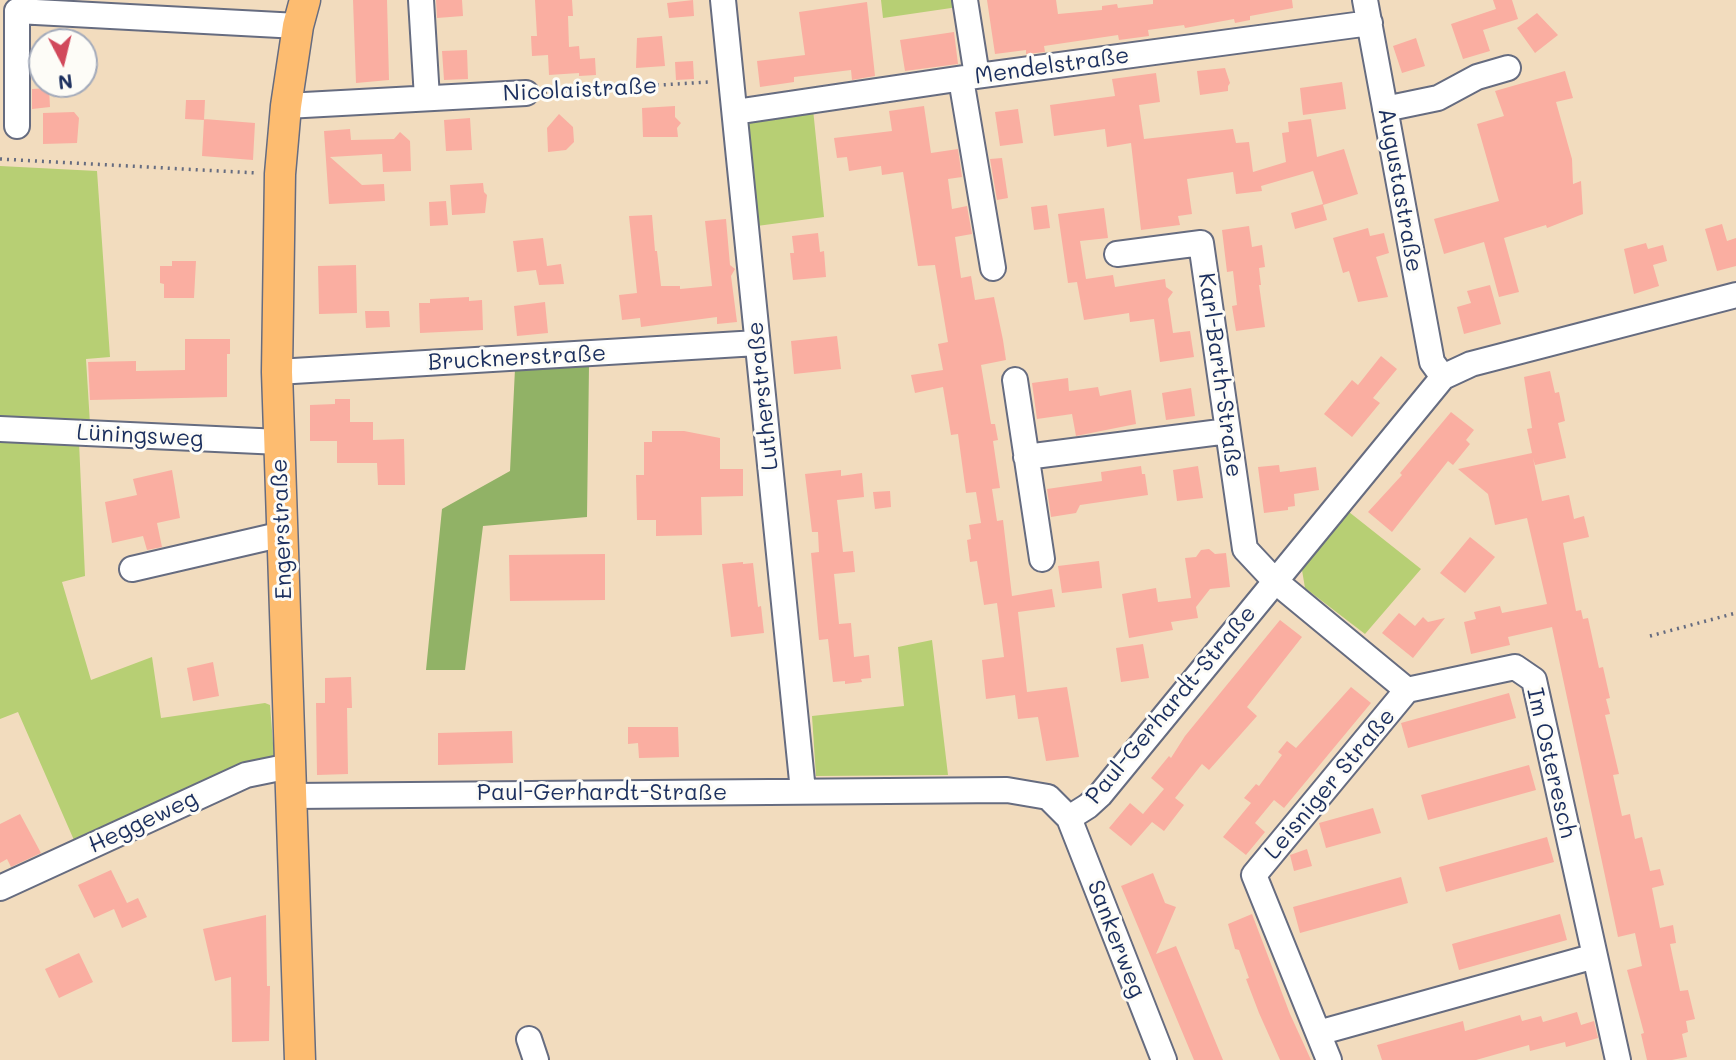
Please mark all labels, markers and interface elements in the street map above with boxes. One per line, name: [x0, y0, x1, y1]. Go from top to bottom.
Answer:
north arrow: [28, 28, 98, 98]
street label: Mendelstraße: [973, 41, 1131, 91]
text: N: [57, 69, 74, 96]
street label: Nicolaistraße: [502, 72, 658, 108]
street label: Augustastraße: [1372, 106, 1428, 274]
street label: Karl-Barth-Straße: [1192, 271, 1248, 479]
street label: Lutherstraße: [741, 320, 785, 472]
street label: Brucknerstraße: [427, 340, 607, 376]
street label: Lüningsweg: [76, 419, 204, 453]
street label: Engerstraße: [266, 458, 298, 600]
street label: Paul-Gerhardt-Straße: [1080, 600, 1262, 810]
street label: Im Osteresch: [1520, 685, 1582, 841]
street label: Leisniger Straße: [1259, 703, 1401, 865]
street label: Paul-Gerhardt-Straße: [477, 779, 727, 807]
street label: Heggeweg: [84, 785, 202, 859]
street label: Sankerweg: [1081, 876, 1151, 1002]

